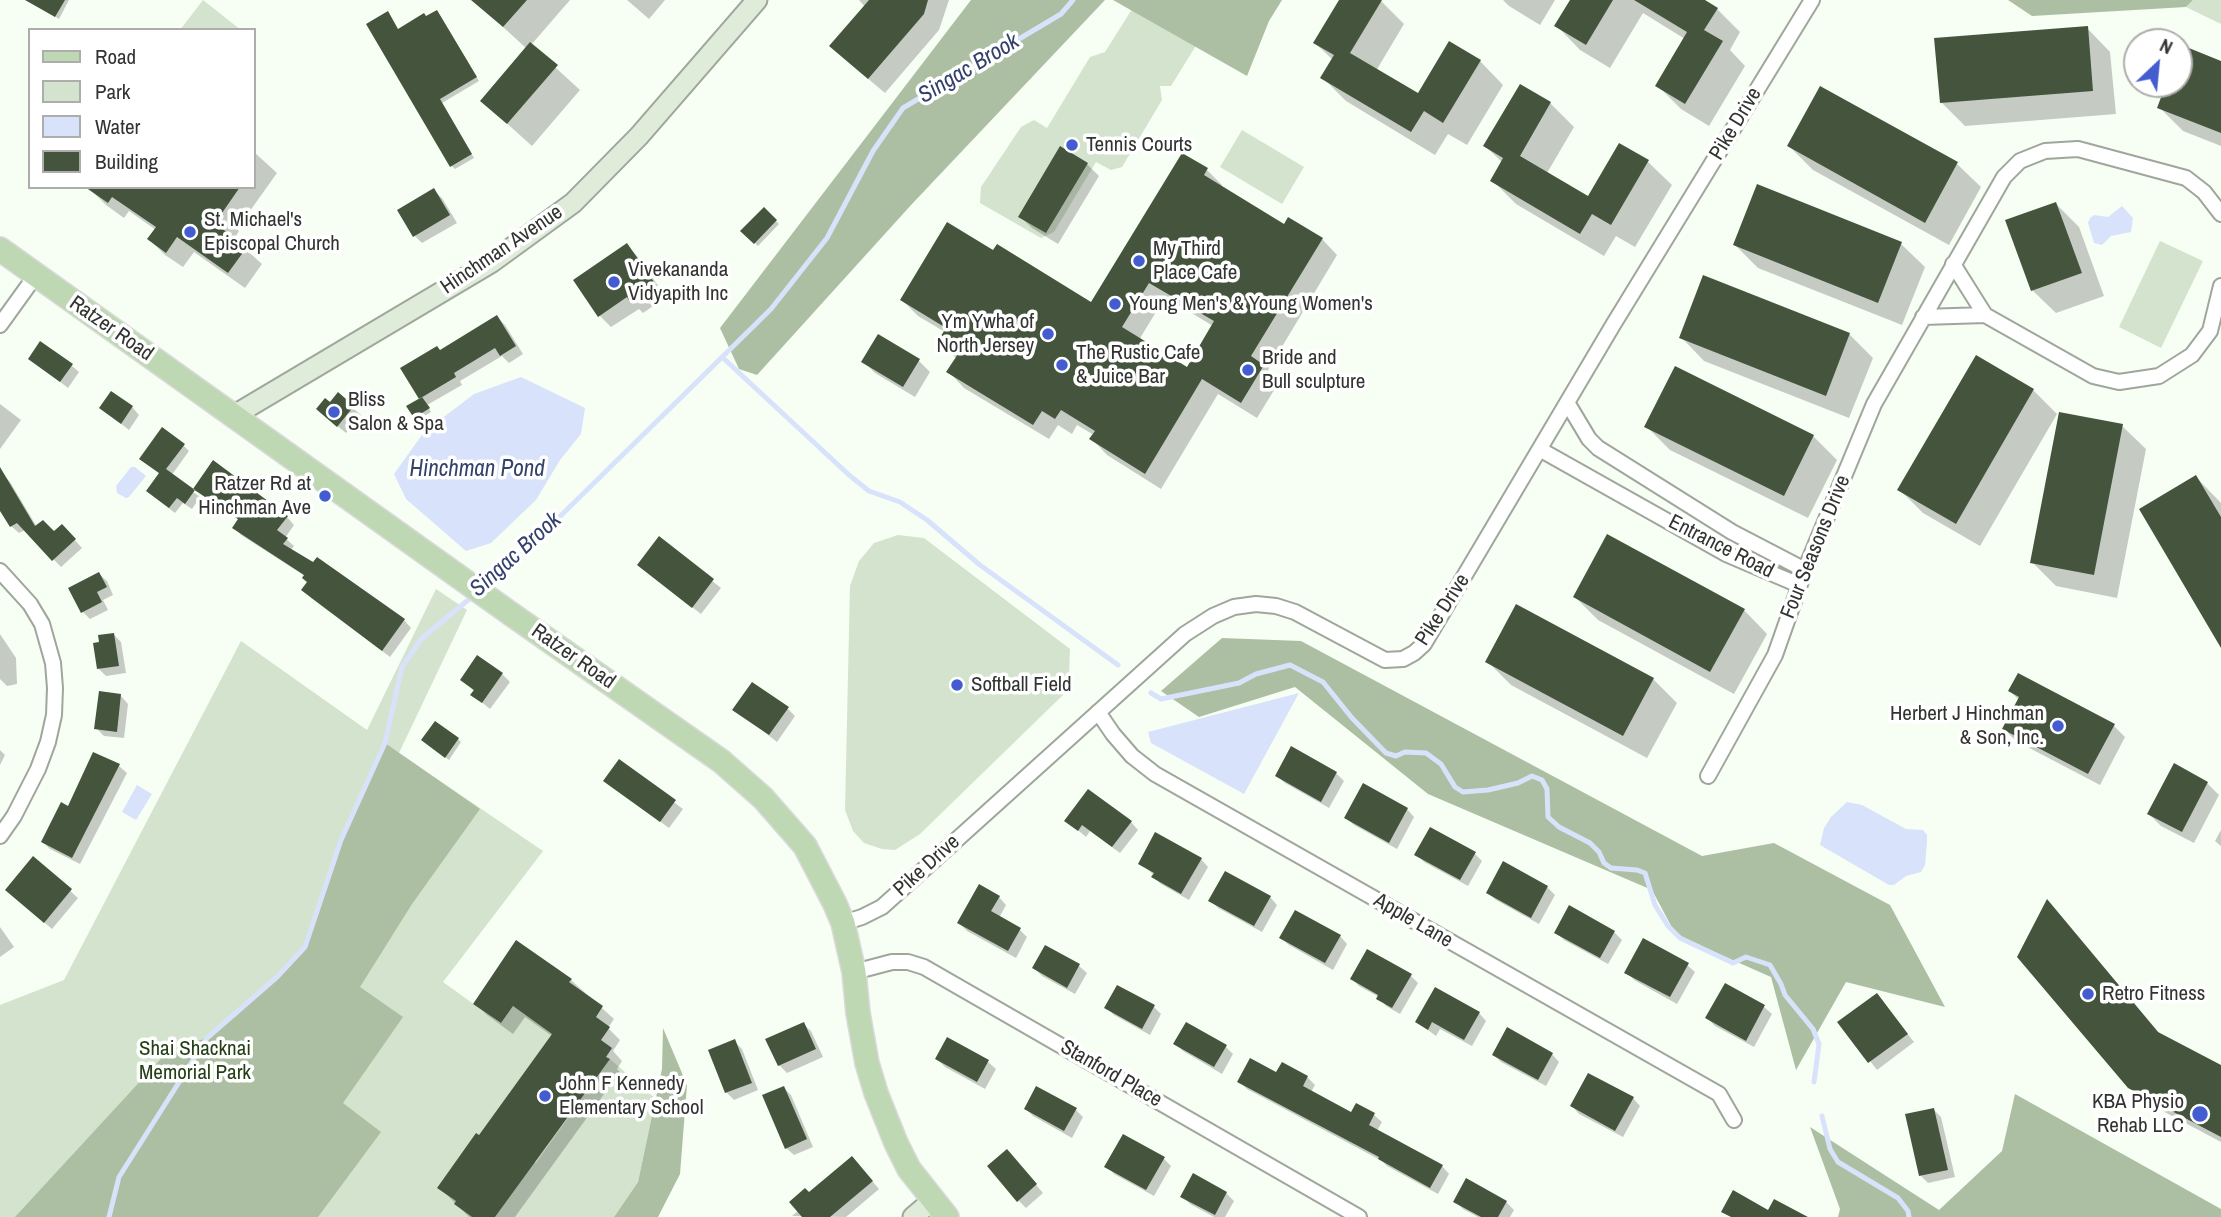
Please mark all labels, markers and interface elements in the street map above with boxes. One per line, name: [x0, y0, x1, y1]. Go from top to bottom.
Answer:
legend: [28, 28, 256, 189]
water label: Singac Brook: [913, 28, 1025, 110]
north arrow: [2123, 28, 2193, 98]
text: N: [2156, 32, 2177, 60]
text: Road: [95, 42, 136, 71]
text: Park: [95, 77, 130, 106]
street label: Pike Drive: [1704, 83, 1768, 165]
text: Water: [95, 112, 140, 141]
place label: Tennis Courts: [1086, 132, 1192, 158]
marker: Tennis Courts: [1064, 137, 1080, 153]
text: Building: [95, 147, 158, 176]
street label: Hinchman Avenue: [436, 200, 568, 300]
place label: St. Michael's Episcopal Church: [204, 207, 340, 257]
marker: St. Michael's Episcopal Church: [182, 224, 198, 240]
place label: My Third Place Cafe: [1153, 236, 1237, 286]
marker: My Third Place Cafe: [1131, 253, 1147, 269]
place label: Vivekananda Vidyapith Inc: [628, 257, 728, 307]
marker: Vivekananda Vidyapith Inc: [606, 274, 622, 290]
street label: Ratzer Road: [64, 291, 158, 367]
place label: Young Men's & Young Women's: [1129, 291, 1373, 317]
marker: Young Men's & Young Women's: [1107, 296, 1123, 312]
place label: Ym Ywha of North Jersey: [936, 309, 1034, 359]
marker: Ym Ywha of North Jersey: [1040, 326, 1056, 342]
place label: The Rustic Cafe & Juice Bar: [1076, 340, 1200, 390]
place label: Bride and Bull sculpture: [1262, 345, 1365, 395]
marker: The Rustic Cafe & Juice Bar: [1054, 357, 1070, 373]
marker: Bride and Bull sculpture: [1240, 362, 1256, 378]
place label: Bliss Salon & Spa: [348, 387, 444, 437]
marker: Bliss Salon & Spa: [326, 404, 342, 420]
water label: Hinchman Pond: [409, 456, 545, 484]
place label: Ratzer Rd at Hinchman Ave: [198, 471, 311, 521]
street label: Four Seasons Drive: [1776, 472, 1856, 622]
marker: Ratzer Rd at Hinchman Ave: [317, 488, 333, 504]
water label: Singac Brook: [465, 507, 567, 603]
street label: Entrance Road: [1664, 510, 1778, 584]
street label: Pike Drive: [1411, 569, 1475, 651]
street label: Ratzer Road: [526, 619, 620, 695]
place label: Softball Field: [971, 672, 1072, 698]
marker: Softball Field: [949, 677, 965, 693]
place label: Herbert J Hinchman & Son, Inc.: [1890, 701, 2044, 751]
marker: Herbert J Hinchman & Son, Inc.: [2050, 718, 2066, 734]
street label: Pike Drive: [889, 830, 965, 902]
street label: Apple Lane: [1369, 888, 1457, 954]
place label: Retro Fitness: [2102, 981, 2205, 1007]
marker: Retro Fitness: [2080, 986, 2096, 1002]
street label: Stanford Place: [1056, 1035, 1166, 1113]
park label: Shai Shacknai Memorial Park: [139, 1036, 251, 1086]
place label: John F Kennedy Elementary School: [559, 1071, 704, 1121]
marker: John F Kennedy Elementary School: [537, 1088, 553, 1104]
place label: KBA Physio Rehab LLC: [2092, 1089, 2184, 1139]
marker: KBA Physio Rehab LLC: [2190, 1104, 2210, 1124]

